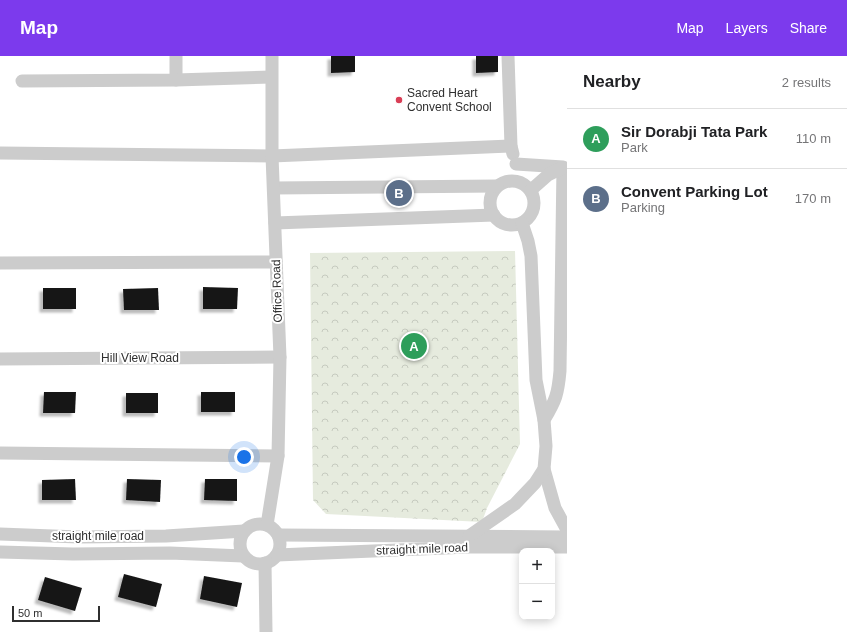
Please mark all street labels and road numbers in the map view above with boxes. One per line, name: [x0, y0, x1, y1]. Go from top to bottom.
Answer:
street label: Office Road: [269, 259, 285, 323]
street label: Hill View Road: [101, 351, 179, 365]
street label: straight mile road: [52, 529, 144, 543]
street label: straight mile road: [376, 540, 468, 558]

